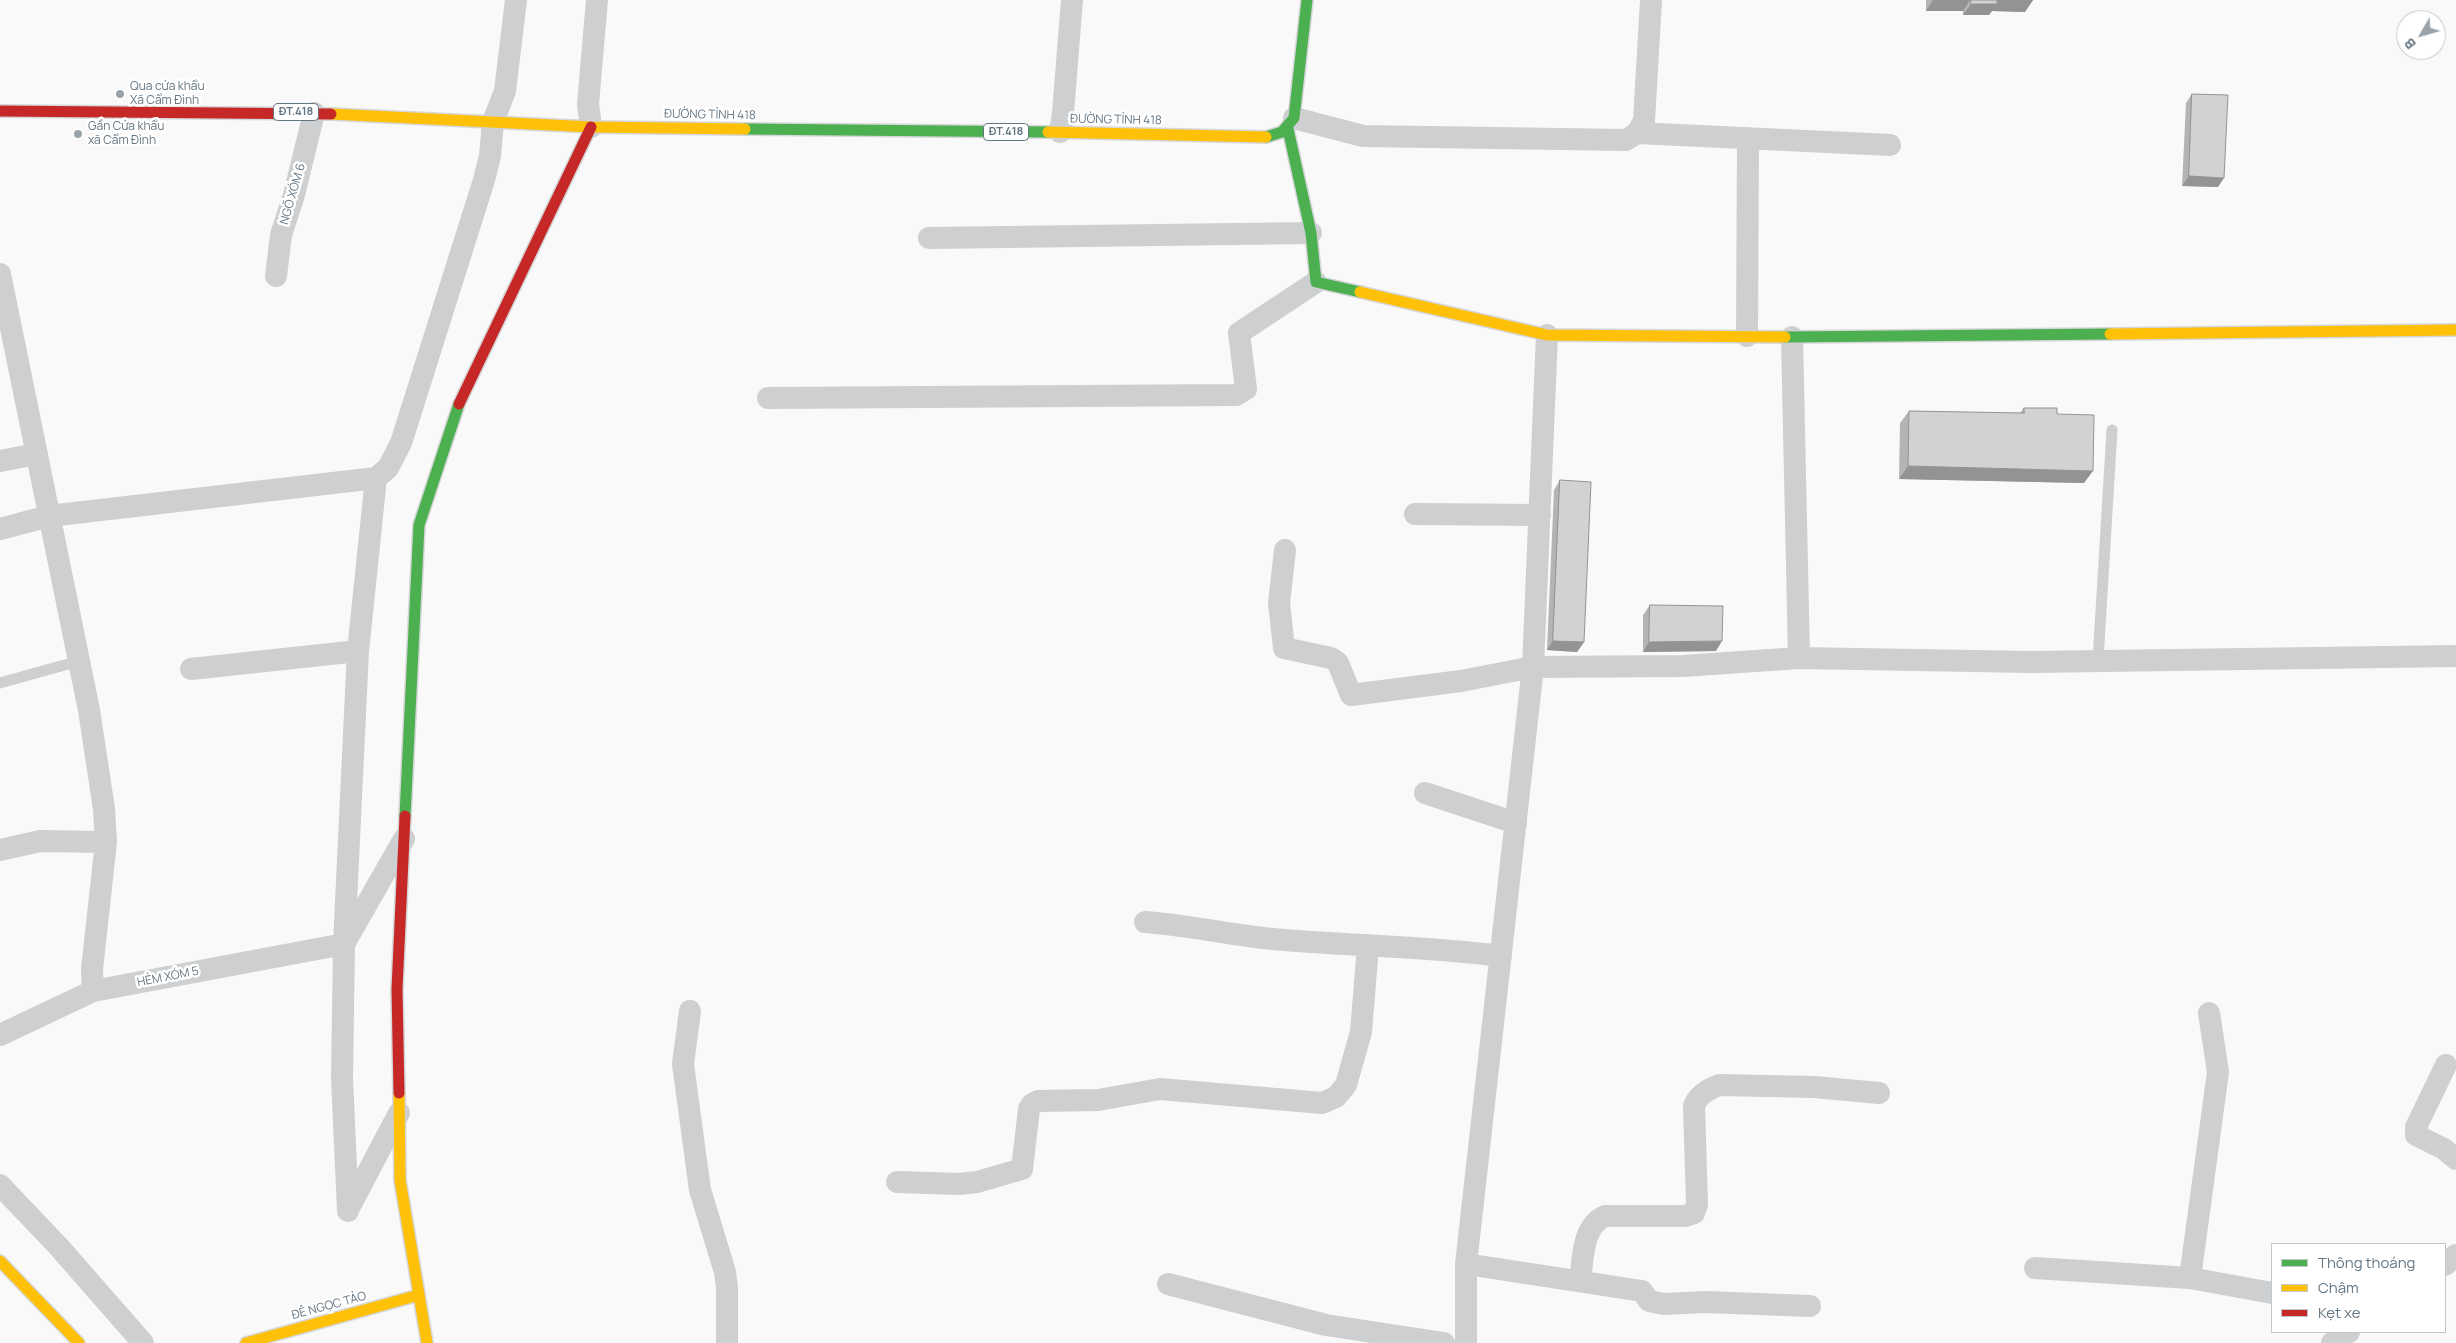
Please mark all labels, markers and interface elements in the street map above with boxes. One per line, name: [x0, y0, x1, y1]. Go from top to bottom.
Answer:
north arrow: [2396, 10, 2446, 60]
text: B: [2399, 35, 2420, 53]
place label: Qua cửa khẩu Xã Cẩm Đình: [130, 80, 205, 108]
marker: Qua cửa khẩu Xã Cẩm Đình: [114, 88, 126, 100]
road number: ĐT.418: [274, 104, 318, 120]
street label: ĐƯỜNG TỈNH 418: [664, 107, 756, 123]
street label: ĐƯỜNG TỈNH 418: [1070, 112, 1162, 128]
place label: Gần Cửa khẩu xã Cẩm Đình: [88, 120, 164, 148]
road number: ĐT.418: [984, 124, 1028, 140]
marker: Gần Cửa khẩu xã Cẩm Đình: [72, 128, 84, 140]
street label: NGÕ XÓM 6: [277, 162, 309, 226]
street label: HẺM XÓM 5: [136, 964, 200, 990]
legend: [2271, 1243, 2446, 1333]
text: Thông thoáng: [2318, 1252, 2415, 1273]
text: Chậm: [2318, 1277, 2359, 1298]
street label: ĐÊ NGỌC TẢO: [290, 1289, 368, 1323]
text: Kẹt xe: [2318, 1302, 2360, 1323]

